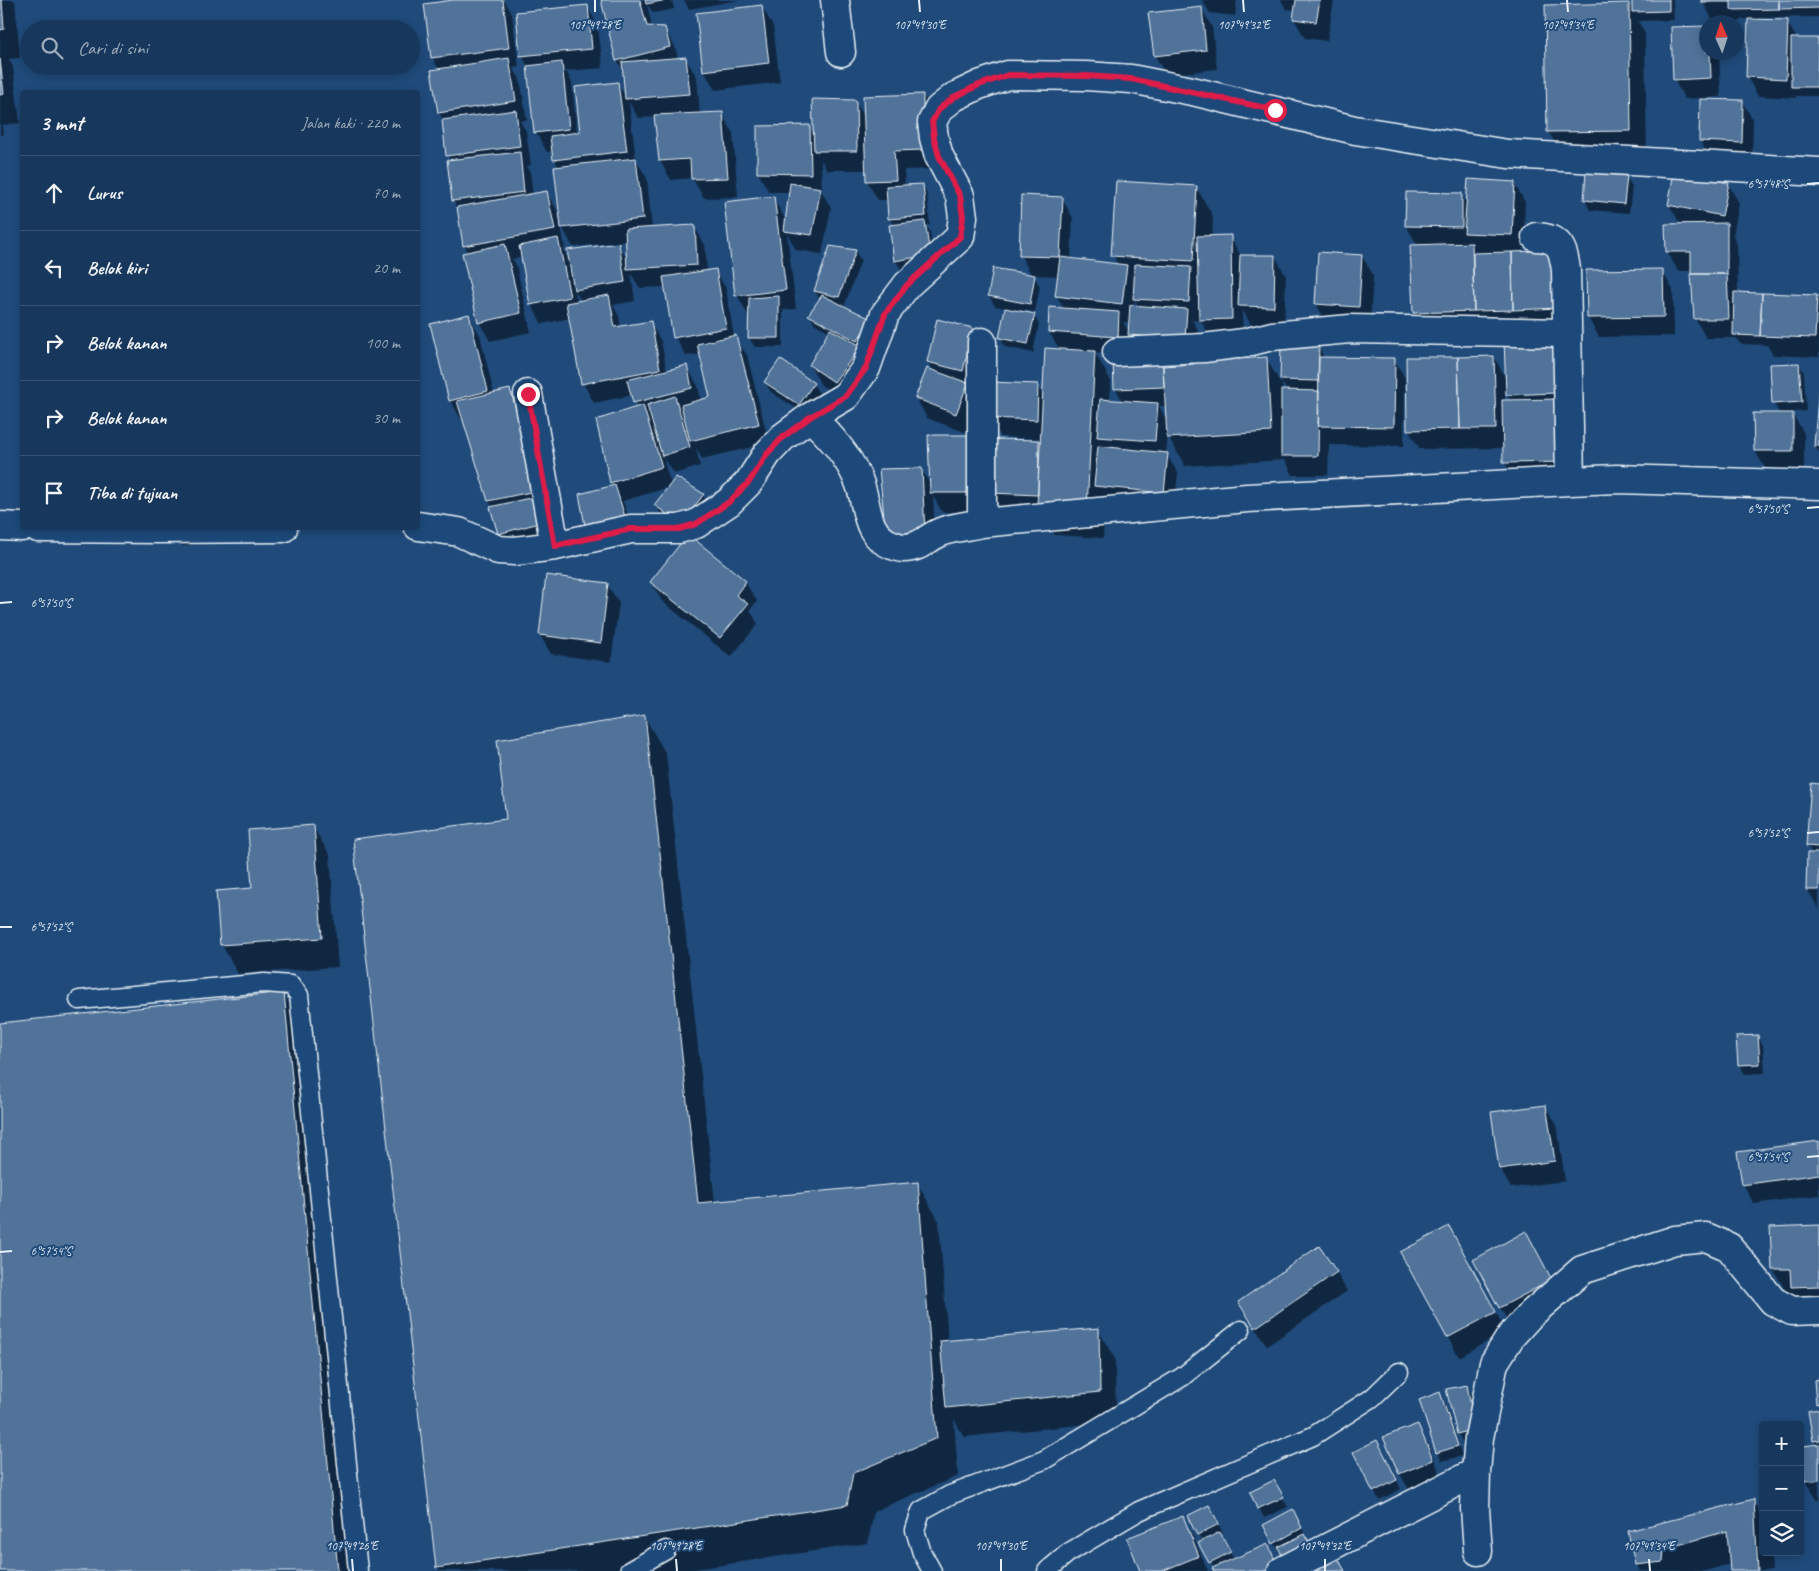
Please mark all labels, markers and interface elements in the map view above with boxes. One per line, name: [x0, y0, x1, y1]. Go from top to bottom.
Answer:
north arrow: [1699, 15, 1744, 60]
text: 107°49'28"E: [569, 17, 623, 33]
text: 107°49'30"E: [894, 17, 948, 33]
text: 107°49'32"E: [1218, 17, 1272, 33]
text: 107°49'34"E: [1542, 17, 1596, 33]
search box: [20, 20, 420, 75]
icon: search: [38, 34, 66, 62]
text: Cari di sini: [78, 36, 148, 60]
route start: [1264, 99, 1287, 122]
text: 3 mnt: [40, 110, 83, 136]
text: Jalan kaki · 220 m: [302, 113, 400, 133]
text: 6°57'48"S: [1748, 176, 1790, 192]
icon: ahead: [40, 179, 68, 207]
text: Lurus: [87, 181, 122, 205]
text: 70 m: [373, 183, 400, 203]
icon: left: [40, 254, 68, 282]
text: Belok kiri: [87, 256, 147, 280]
text: 20 m: [373, 258, 400, 278]
icon: right: [40, 329, 68, 357]
text: Belok kanan: [87, 331, 166, 355]
text: 100 m: [366, 333, 400, 353]
route end: [517, 383, 540, 406]
icon: right: [40, 404, 68, 432]
text: Belok kanan: [87, 406, 166, 430]
text: 30 m: [373, 408, 400, 428]
icon: arrive: [40, 479, 68, 507]
text: Tiba di tujuan: [87, 481, 177, 505]
text: 6°57'50"S: [1748, 501, 1790, 517]
text: 6°57'50"S: [31, 595, 73, 611]
text: 6°57'52"S: [1748, 825, 1790, 841]
text: 6°57'52"S: [31, 919, 73, 935]
text: 6°57'54"S: [1748, 1149, 1790, 1165]
text: 6°57'54"S: [31, 1243, 73, 1259]
map controls: [1759, 1421, 1804, 1556]
button: +: [1759, 1421, 1804, 1466]
button: −: [1759, 1466, 1804, 1511]
button: layers: [1759, 1511, 1804, 1556]
text: 107°49'26"E: [326, 1538, 380, 1554]
text: 107°49'28"E: [650, 1538, 704, 1554]
text: 107°49'30"E: [975, 1538, 1029, 1554]
text: 107°49'32"E: [1299, 1538, 1353, 1554]
text: 107°49'34"E: [1623, 1538, 1677, 1554]

